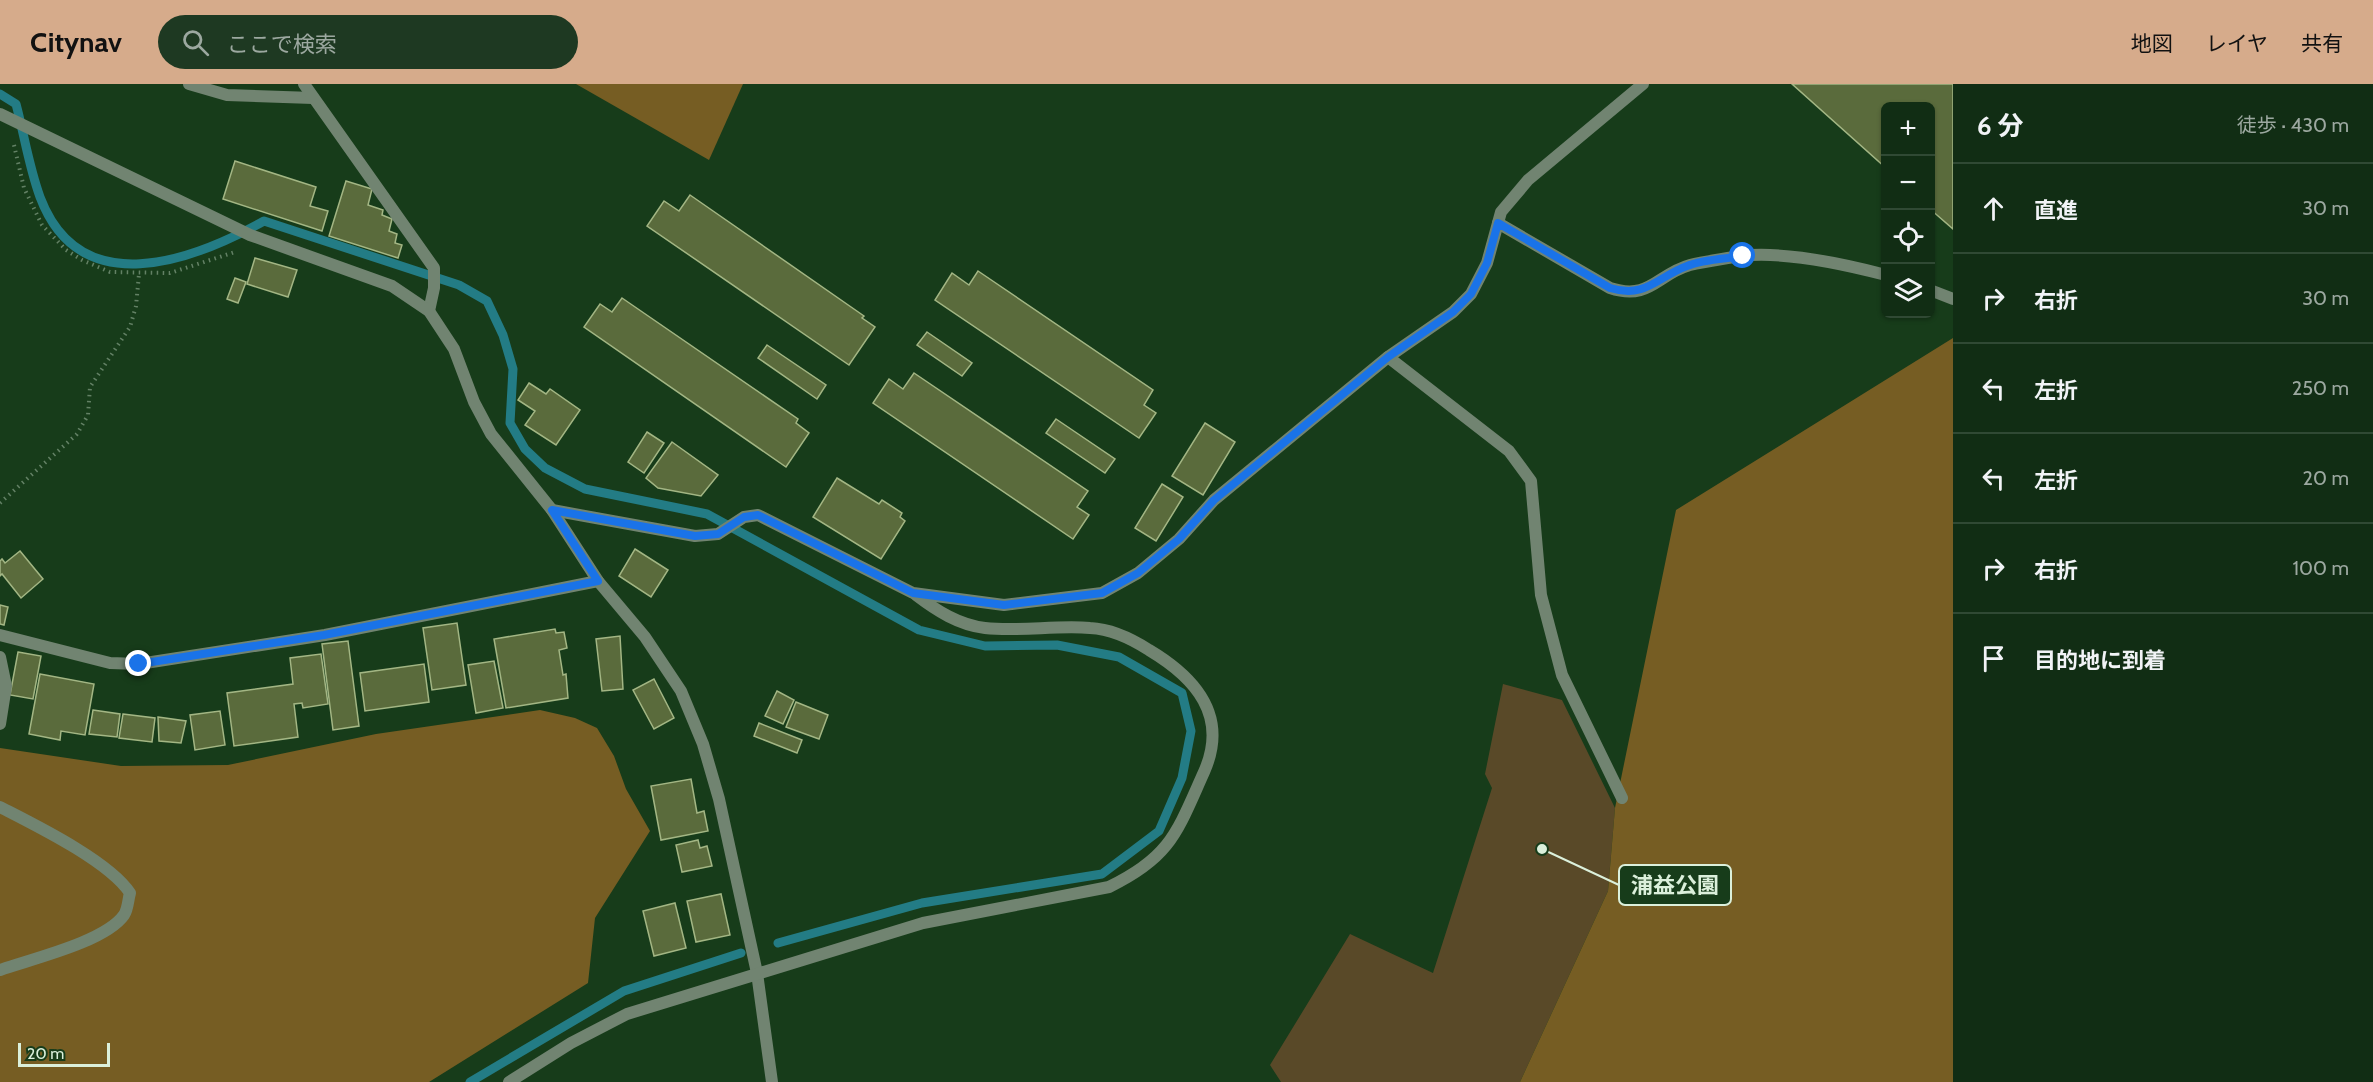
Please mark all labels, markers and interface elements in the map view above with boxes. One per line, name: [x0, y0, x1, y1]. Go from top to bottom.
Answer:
search box: [158, 15, 578, 69]
text: Citynav: [30, 25, 122, 59]
icon: search: [179, 26, 212, 59]
text: ここで検索: [227, 31, 337, 58]
text: 地図: [2131, 31, 2173, 56]
text: レイヤ: [2206, 31, 2268, 56]
text: 共有: [2301, 31, 2343, 56]
map controls: [1881, 102, 1935, 318]
button: +: [1881, 102, 1935, 156]
text: 6 分: [1977, 110, 2023, 142]
text: 徒歩 · 430 m: [2237, 113, 2349, 137]
button: −: [1881, 156, 1935, 210]
icon: ahead: [1977, 192, 2010, 225]
text: 30 m: [2302, 196, 2349, 220]
text: 直進: [2034, 197, 2078, 224]
button: locate: [1881, 210, 1935, 264]
route start: [1729, 242, 1755, 268]
button: layers: [1881, 264, 1935, 318]
icon: right: [1977, 282, 2010, 315]
text: 30 m: [2302, 286, 2349, 310]
text: 右折: [2034, 287, 2078, 314]
icon: left: [1977, 372, 2010, 405]
text: 250 m: [2292, 376, 2349, 400]
text: 左折: [2034, 377, 2078, 404]
icon: left: [1977, 462, 2010, 495]
text: 20 m: [2303, 466, 2349, 490]
text: 左折: [2034, 467, 2078, 494]
icon: right: [1977, 552, 2010, 585]
text: 100 m: [2293, 556, 2349, 580]
text: 右折: [2034, 557, 2078, 584]
icon: arrive: [1977, 642, 2010, 675]
text: 目的地に到着: [2034, 647, 2166, 674]
route end: [125, 650, 151, 676]
callout: 浦益公園: [1619, 865, 1731, 905]
text: 浦益公園: [1631, 872, 1719, 899]
scale bar: [18, 1040, 110, 1068]
text: 20 m: [27, 1044, 64, 1063]

